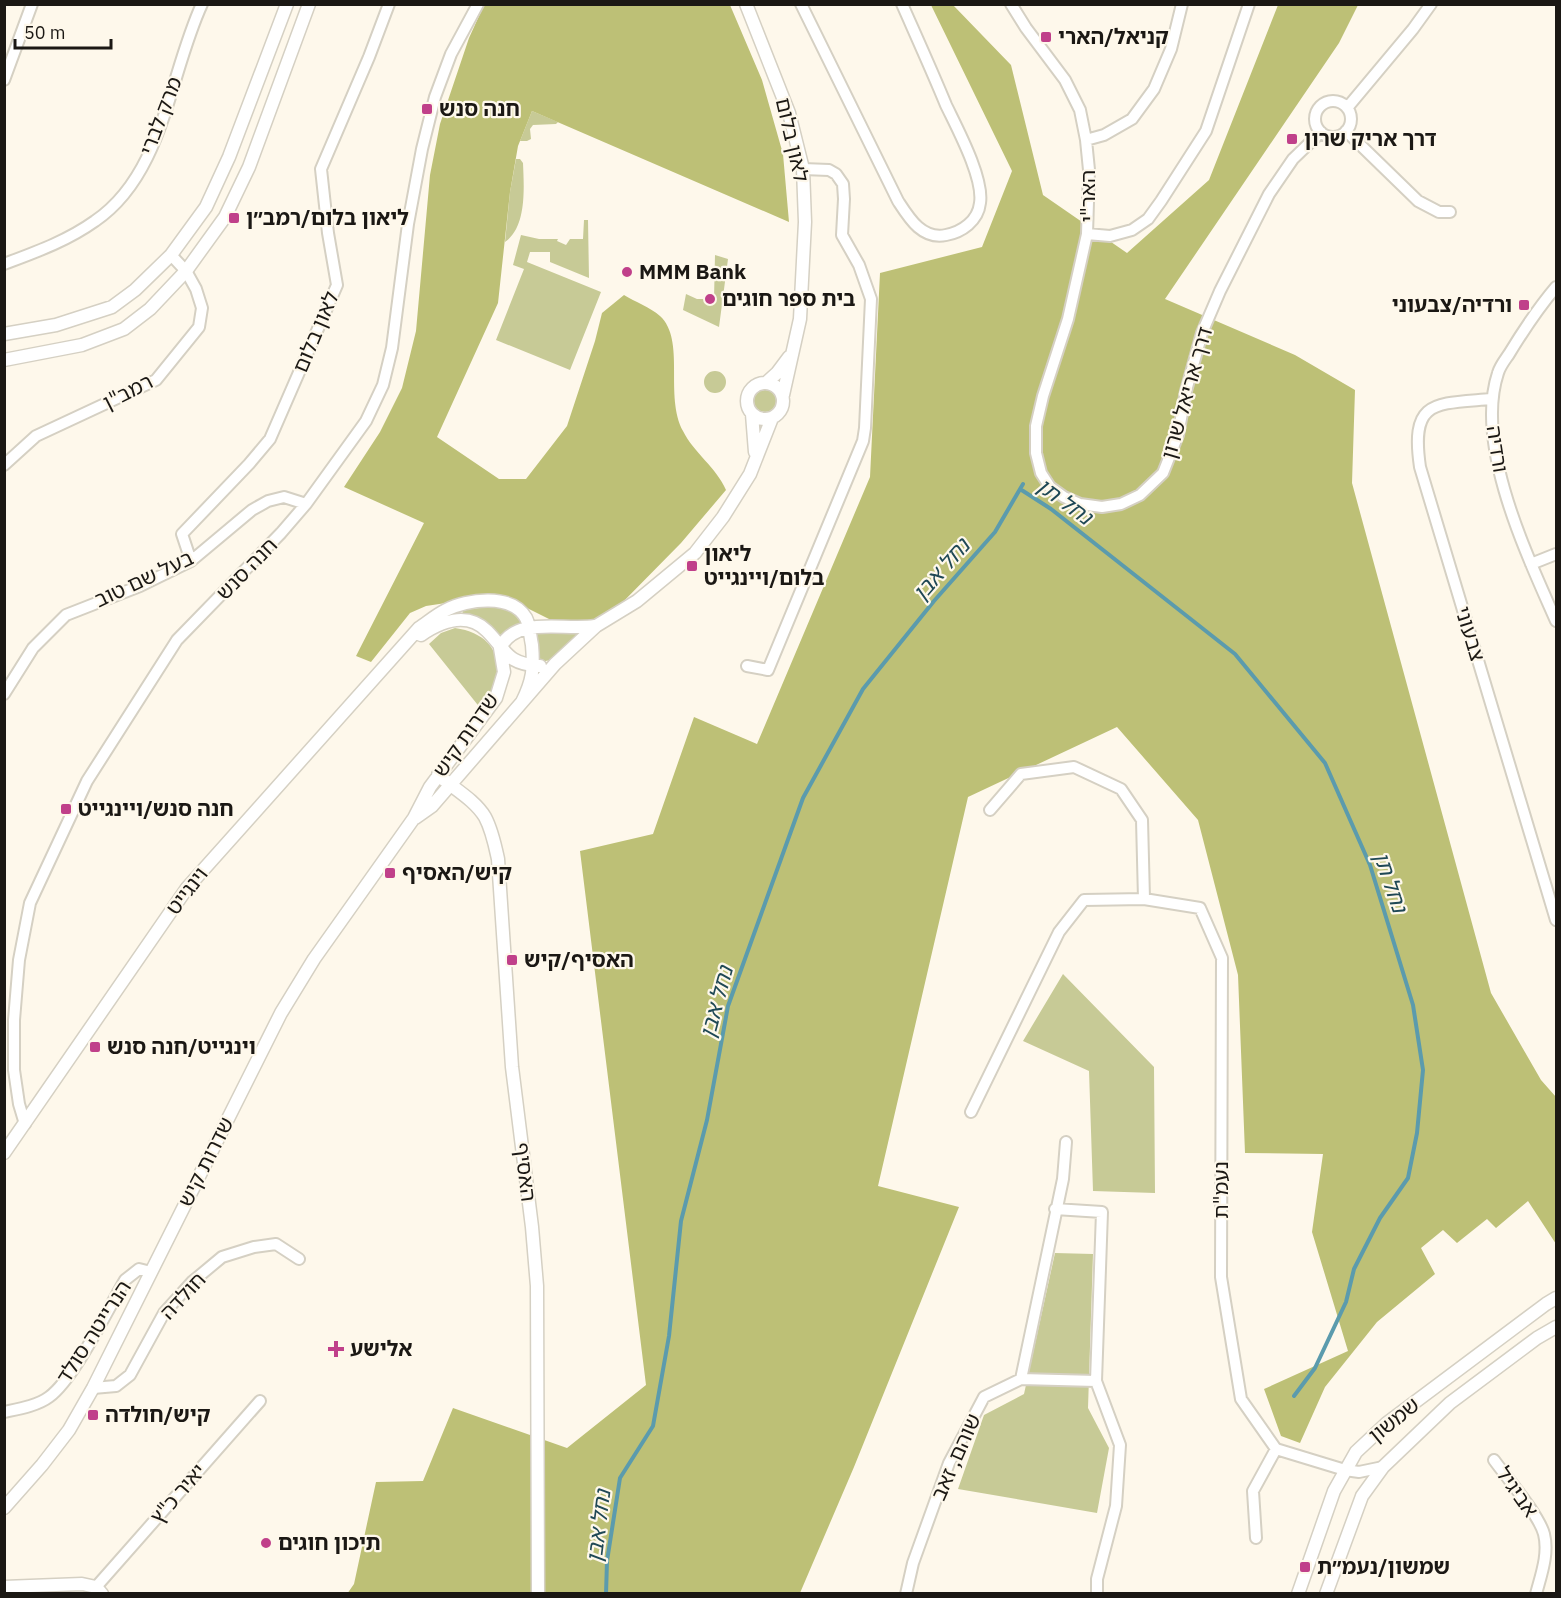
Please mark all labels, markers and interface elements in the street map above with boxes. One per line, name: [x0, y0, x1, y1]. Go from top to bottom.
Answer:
scale bar: [15, 12, 111, 50]
text: 50 m: [24, 21, 66, 44]
place label: קניאל/הארי: [1058, 22, 1169, 50]
marker: קניאל/הארי: [1039, 30, 1053, 44]
street label: מרק לברי: [132, 72, 188, 159]
place label: חנה סנש: [439, 94, 520, 122]
street label: לאון בלום: [770, 95, 816, 185]
marker: חנה סנש: [420, 102, 434, 116]
place label: דרך אריק שרון: [1304, 124, 1436, 152]
marker: דרך אריק שרון: [1285, 132, 1299, 146]
street label: האר"י: [1073, 170, 1101, 222]
place label: ליאון בלום/רמב״ן: [246, 203, 409, 231]
marker: ליאון בלום/רמב״ן: [227, 211, 241, 225]
place label: MMM Bank: [639, 257, 747, 285]
marker: MMM Bank: [620, 265, 634, 279]
place label: בית ספר חוגים: [722, 284, 856, 312]
street label: לאון בלום: [285, 287, 345, 377]
place label: ורדיה/צבעוני: [1392, 290, 1512, 318]
marker: בית ספר חוגים: [703, 292, 717, 306]
marker: ורדיה/צבעוני: [1517, 298, 1531, 312]
street label: דרך אריאל שרון: [1154, 323, 1218, 462]
street label: רמב"ן: [98, 367, 157, 415]
street label: ורדיה: [1480, 423, 1516, 474]
water label: נחל תן: [1032, 471, 1100, 531]
water label: נחל אבן: [906, 530, 977, 606]
street label: חנה סנש: [210, 531, 283, 606]
place label: ליאון בלום/ויינגייט: [704, 539, 825, 591]
street label: בעל שם טוב: [89, 543, 198, 613]
marker: ליאון בלום/ויינגייט: [685, 559, 699, 573]
street label: צבעוני: [1449, 603, 1493, 664]
street label: שדרות קיש: [426, 687, 505, 782]
place label: חנה סנש/ויינגייט: [78, 794, 234, 822]
marker: חנה סנש/ויינגייט: [59, 802, 73, 816]
water label: נחל תן: [1368, 848, 1416, 917]
place label: קיש/האסיף: [402, 858, 512, 886]
street label: וינגייט: [159, 861, 214, 920]
marker: קיש/האסיף: [383, 866, 397, 880]
place label: האסיף/קיש: [524, 945, 634, 973]
marker: האסיף/קיש: [505, 953, 519, 967]
water label: נחל אבן: [692, 961, 739, 1041]
place label: וינגייט/חנה סנש: [107, 1032, 256, 1060]
marker: וינגייט/חנה סנש: [88, 1040, 102, 1054]
street label: שדרות קיש: [171, 1112, 240, 1211]
street label: האסיף: [508, 1141, 543, 1203]
street label: נעמ"ת: [1206, 1161, 1234, 1219]
street label: חולדה: [153, 1266, 211, 1325]
street label: הנרייטה סולד: [49, 1274, 137, 1389]
place label: אלישע: [350, 1334, 413, 1362]
marker: אלישע: [327, 1340, 345, 1358]
street label: שמשון: [1362, 1390, 1425, 1448]
place label: קיש/חולדה: [105, 1400, 211, 1428]
marker: קיש/חולדה: [86, 1408, 100, 1422]
street label: שוהם, זאב: [924, 1409, 987, 1504]
street label: יאיר כ"ץ: [143, 1457, 211, 1530]
street label: אביגיל: [1490, 1461, 1545, 1522]
water label: נחל אבן: [579, 1486, 617, 1564]
place label: תיכון חוגים: [278, 1528, 381, 1556]
marker: תיכון חוגים: [259, 1536, 273, 1550]
place label: שמשון/נעמ״ת: [1317, 1552, 1450, 1580]
marker: שמשון/נעמ״ת: [1298, 1560, 1312, 1574]

